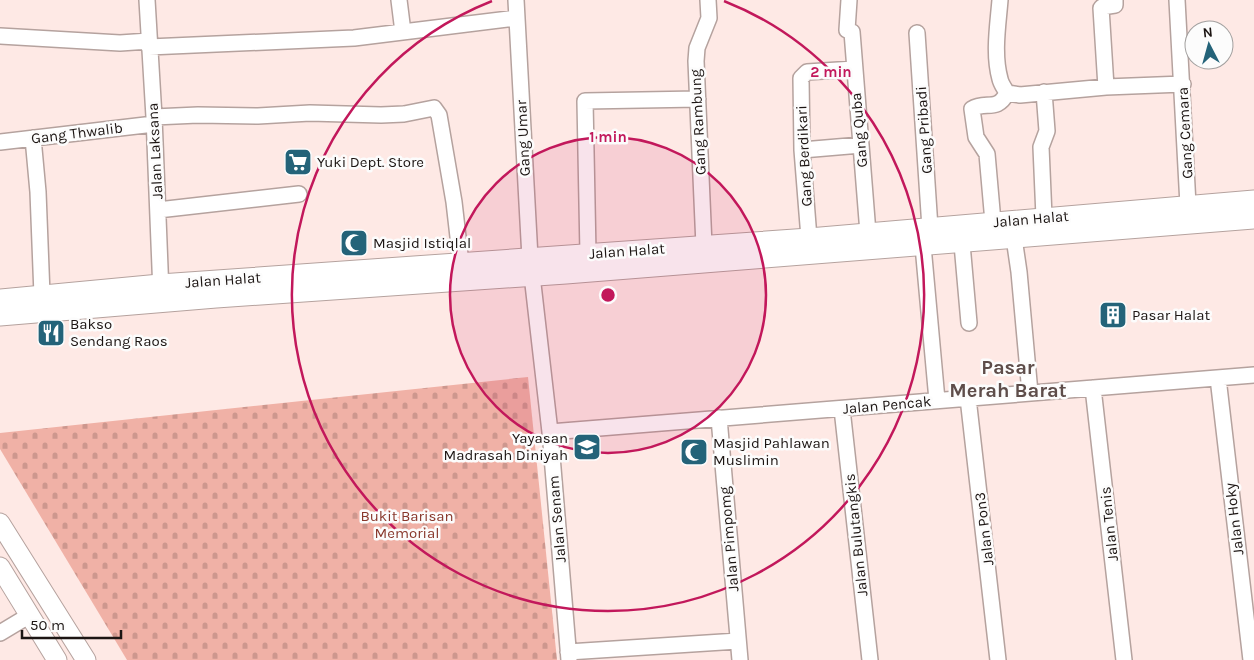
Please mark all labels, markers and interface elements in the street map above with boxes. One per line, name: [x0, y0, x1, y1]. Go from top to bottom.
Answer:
north arrow: [1184, 20, 1234, 70]
text: N: [1202, 24, 1214, 42]
text: 2 min: [810, 63, 852, 81]
street label: Gang Rambung: [686, 68, 710, 175]
street label: Gang Pribadi: [912, 86, 936, 174]
street label: Gang Cemara: [1174, 87, 1196, 179]
street label: Gang Quba: [847, 92, 871, 168]
street label: Gang Umar: [512, 99, 534, 177]
street label: Jalan Laksana: [143, 102, 167, 200]
street label: Gang Berdikari: [792, 105, 816, 207]
street label: Gang Thwalib: [30, 118, 124, 148]
text: 1 min: [589, 128, 627, 146]
supermarket icon: Yuki Dept. Store: [283, 147, 313, 177]
place label: Yuki Dept. Store: [317, 153, 424, 171]
street label: Jalan Halat: [992, 207, 1070, 231]
mosque icon: Masjid Istiqlal: [339, 228, 369, 258]
place label: Masjid Istiqlal: [373, 234, 471, 252]
street label: Jalan Halat: [589, 239, 666, 263]
street label: Jalan Halat: [185, 268, 262, 292]
centre of rings: [599, 286, 617, 304]
building icon: Pasar Halat: [1098, 300, 1128, 330]
place label: Pasar Halat: [1132, 306, 1210, 324]
place label: Bakso Sendang Raos: [70, 315, 168, 350]
restaurant icon: Bakso Sendang Raos: [36, 318, 66, 348]
district label: Pasar Merah Barat: [949, 356, 1067, 402]
street label: Jalan Pencak: [842, 392, 932, 418]
place label: Yayasan Madrasah Diniyah: [444, 429, 568, 464]
school or university icon: Yayasan Madrasah Diniyah: [572, 432, 602, 462]
place label: Masjid Pahlawan Muslimin: [713, 434, 830, 469]
mosque icon: Masjid Pahlawan Muslimin: [679, 437, 709, 467]
street label: Jalan Bulutangkis: [841, 473, 871, 597]
street label: Jalan Senam: [544, 475, 570, 563]
street label: Jalan Hoky: [1221, 482, 1247, 556]
street label: Jalan Pimpomg: [715, 485, 743, 592]
street label: Jalan Tenis: [1096, 486, 1122, 562]
street label: Jalan Pon3: [971, 491, 997, 567]
park label: Bukit Barisan Memorial: [360, 507, 454, 542]
scale bar: [22, 608, 121, 640]
text: 50 m: [30, 616, 65, 634]

